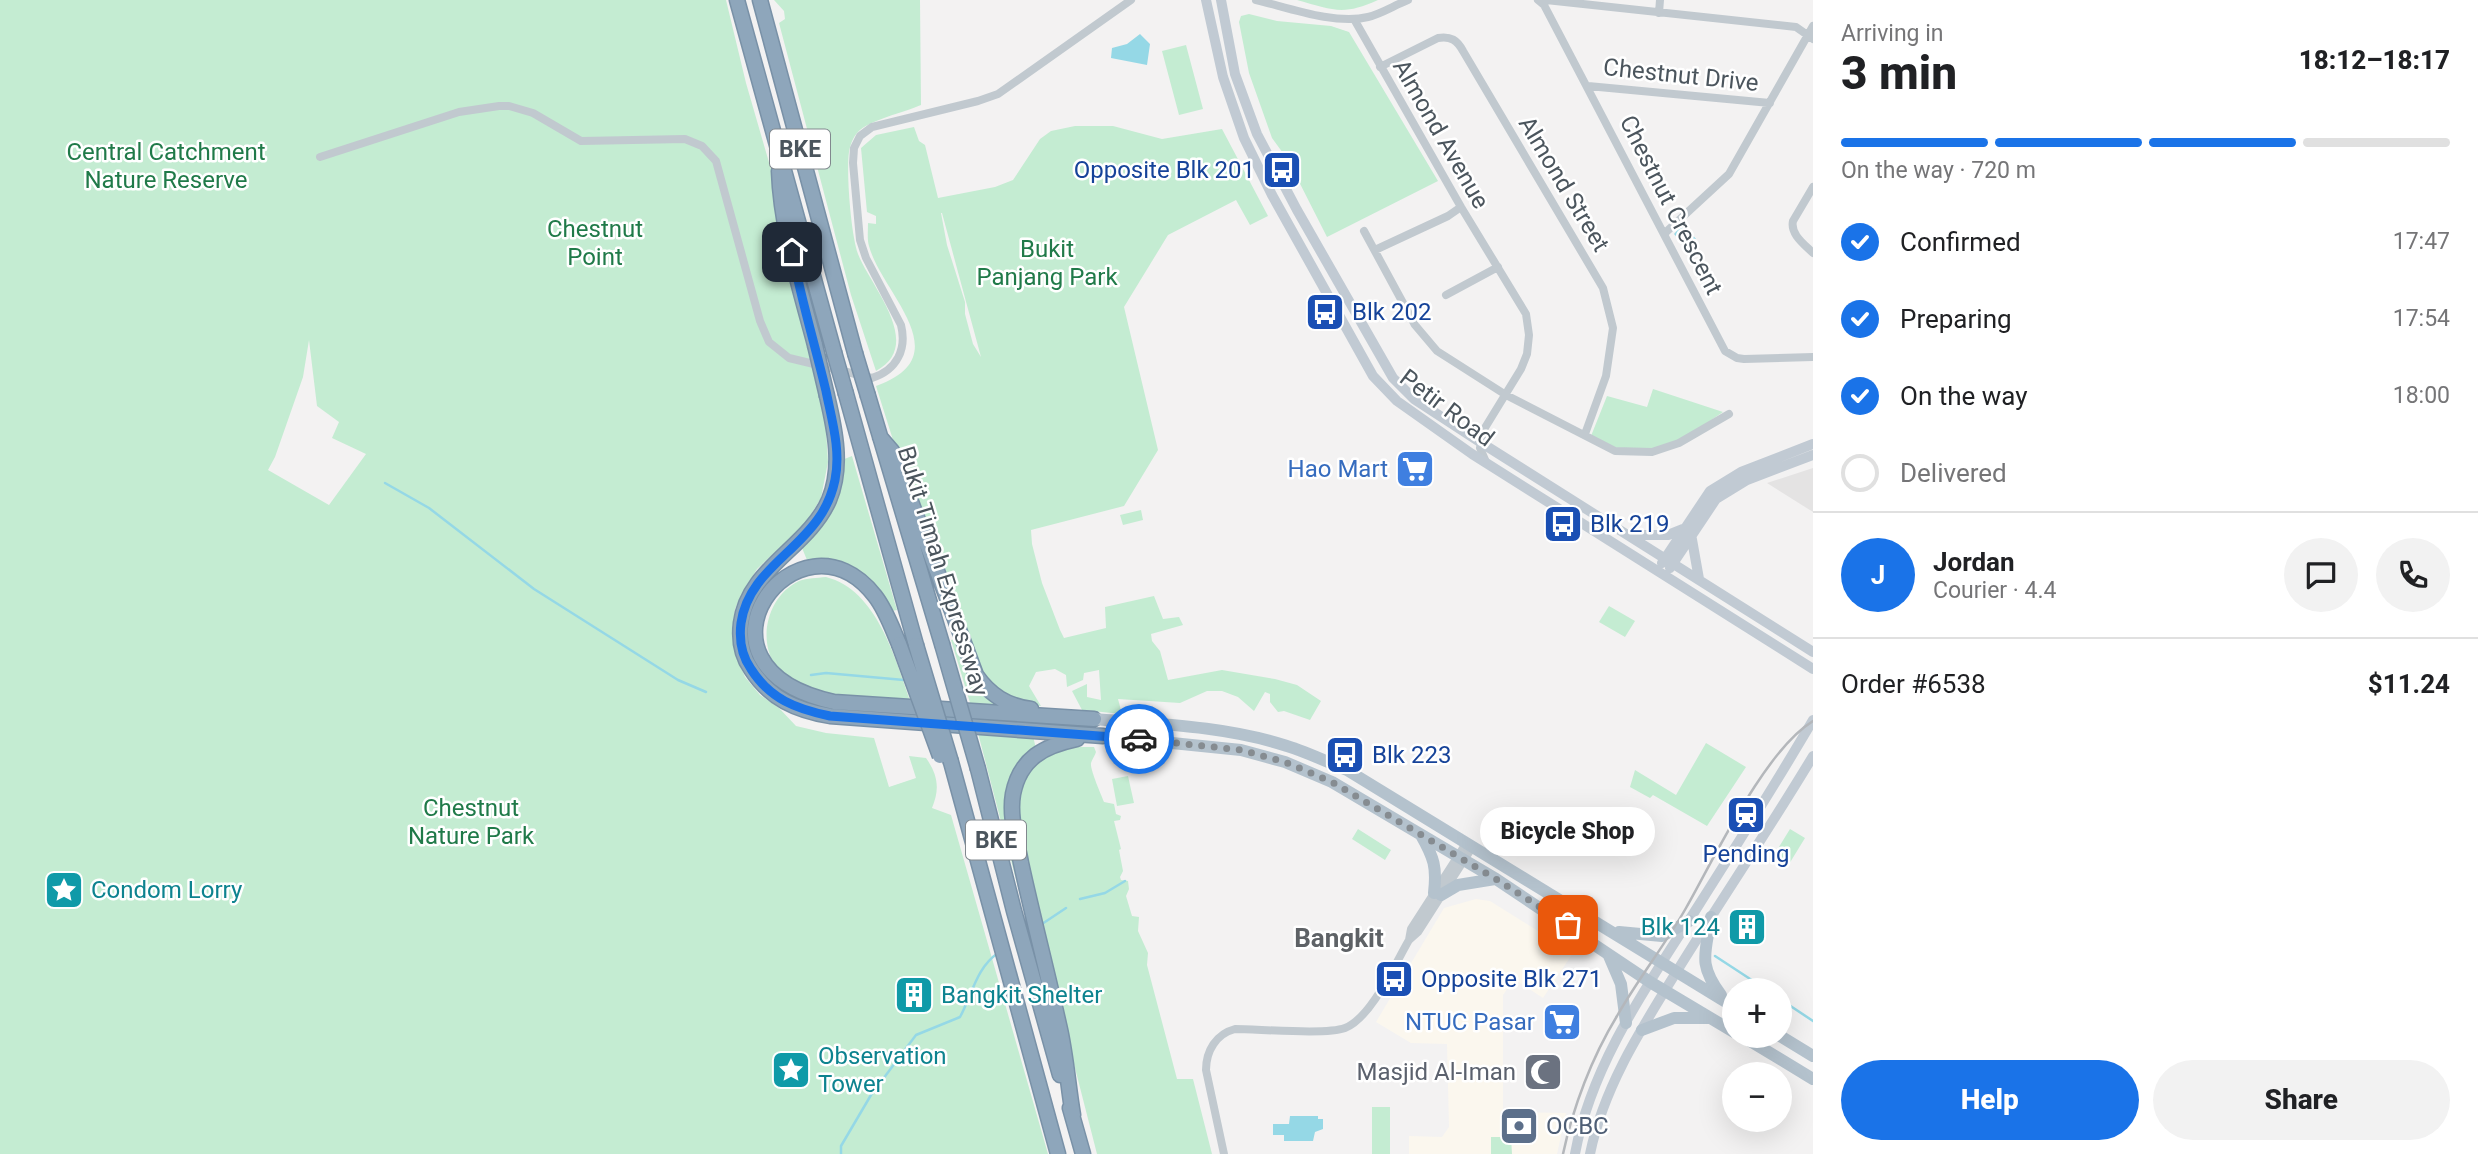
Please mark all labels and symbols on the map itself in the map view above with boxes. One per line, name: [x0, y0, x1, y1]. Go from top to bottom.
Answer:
street label: Chestnut Drive: [1602, 53, 1760, 97]
street label: Almond Avenue: [1387, 54, 1495, 214]
street label: Chestnut Crescent: [1614, 111, 1728, 299]
street label: Almond Street: [1513, 112, 1615, 257]
road number: BKE: [770, 130, 830, 168]
park label: Central Catchment Nature Reserve: [66, 138, 266, 194]
bus stop icon: Opposite Blk 201: [1261, 149, 1303, 191]
place label: Opposite Blk 201: [1074, 156, 1255, 184]
park label: Chestnut Point: [547, 215, 643, 271]
pin: [762, 222, 822, 282]
park label: Bukit Panjang Park: [976, 235, 1118, 291]
bus stop icon: Blk 202: [1304, 291, 1346, 333]
place label: Blk 202: [1352, 298, 1431, 326]
street label: Petir Road: [1394, 364, 1500, 452]
street label: Bukit Timah Expressway: [892, 443, 995, 700]
supermarket icon: Hao Mart: [1394, 448, 1436, 490]
place label: Hao Mart: [1288, 455, 1388, 483]
bus stop icon: Blk 219: [1542, 503, 1584, 545]
place label: Blk 219: [1590, 510, 1669, 538]
courier: [1104, 704, 1174, 774]
bus stop icon: Blk 223: [1324, 734, 1366, 776]
place label: Blk 223: [1372, 741, 1451, 769]
park label: Chestnut Nature Park: [408, 794, 535, 850]
station icon: Pending: [1725, 794, 1767, 836]
callout: Bicycle Shop: [1480, 806, 1656, 855]
road number: BKE: [966, 820, 1026, 860]
place label: Pending: [1702, 840, 1790, 868]
place icon: Condom Lorry: [43, 869, 85, 911]
place label: Condom Lorry: [91, 876, 243, 904]
pin: [1538, 895, 1598, 955]
building icon: Blk 124: [1726, 906, 1768, 948]
place label: Blk 124: [1641, 913, 1720, 941]
district label: Bangkit: [1294, 923, 1384, 953]
bus stop icon: Opposite Blk 271: [1373, 958, 1415, 1000]
place label: Opposite Blk 271: [1421, 965, 1602, 993]
building icon: Bangkit Shelter: [893, 974, 935, 1016]
place label: Bangkit Shelter: [941, 981, 1102, 1009]
supermarket icon: NTUC Pasar: [1541, 1001, 1583, 1043]
place label: NTUC Pasar: [1405, 1008, 1535, 1036]
place label: Observation Tower: [818, 1042, 947, 1098]
place icon: Observation Tower: [770, 1049, 812, 1091]
mosque icon: Masjid Al-Iman: [1522, 1051, 1564, 1093]
place label: Masjid Al-Iman: [1357, 1058, 1516, 1086]
bank icon: OCBC: [1498, 1105, 1540, 1147]
place label: OCBC: [1546, 1112, 1609, 1140]

